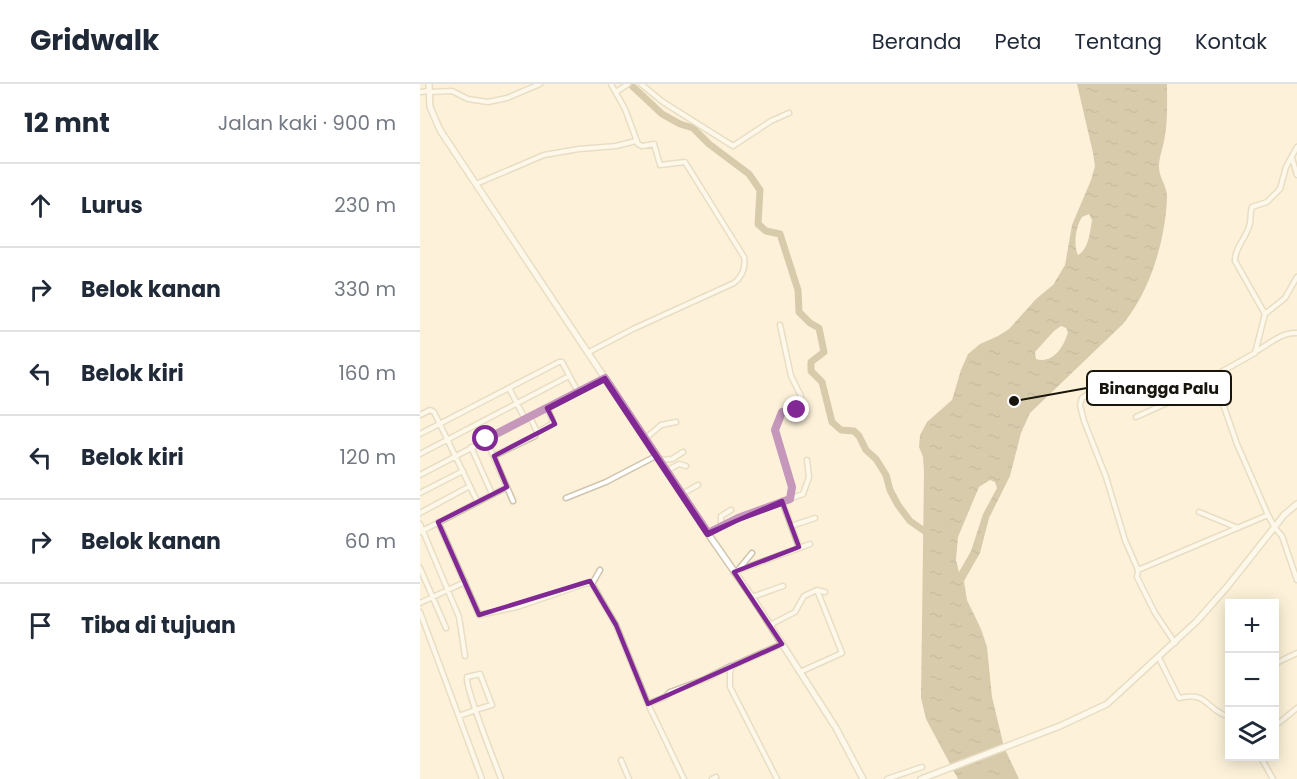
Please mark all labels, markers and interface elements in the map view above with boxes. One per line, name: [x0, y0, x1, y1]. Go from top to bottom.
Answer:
text: Gridwalk: [30, 21, 159, 60]
text: Beranda: [872, 27, 962, 56]
text: Peta: [995, 27, 1042, 56]
text: Tentang: [1075, 27, 1162, 56]
text: Kontak: [1195, 27, 1267, 56]
text: 12 mnt: [24, 105, 110, 141]
text: Jalan kaki · 900 m: [218, 109, 396, 137]
icon: ahead: [24, 189, 57, 222]
text: Lurus: [81, 190, 143, 221]
text: 230 m: [334, 191, 396, 219]
icon: right: [24, 273, 57, 306]
text: Belok kanan: [81, 274, 221, 305]
text: 330 m: [334, 275, 396, 303]
icon: left: [24, 357, 57, 390]
text: Belok kiri: [81, 358, 184, 389]
text: 160 m: [338, 359, 396, 387]
callout: Binangga Palu: [1087, 371, 1231, 405]
text: Binangga Palu: [1099, 377, 1219, 400]
route end: [783, 396, 809, 422]
route start: [472, 425, 498, 451]
icon: left: [24, 441, 57, 474]
text: Belok kiri: [81, 442, 184, 473]
text: 120 m: [340, 443, 396, 471]
icon: right: [24, 525, 57, 558]
text: Belok kanan: [81, 526, 221, 557]
text: 60 m: [345, 527, 396, 555]
map controls: [1225, 599, 1279, 761]
button: +: [1225, 599, 1279, 653]
icon: arrive: [24, 609, 57, 642]
text: Tiba di tujuan: [81, 610, 236, 641]
button: −: [1225, 653, 1279, 707]
button: layers: [1225, 707, 1279, 761]

